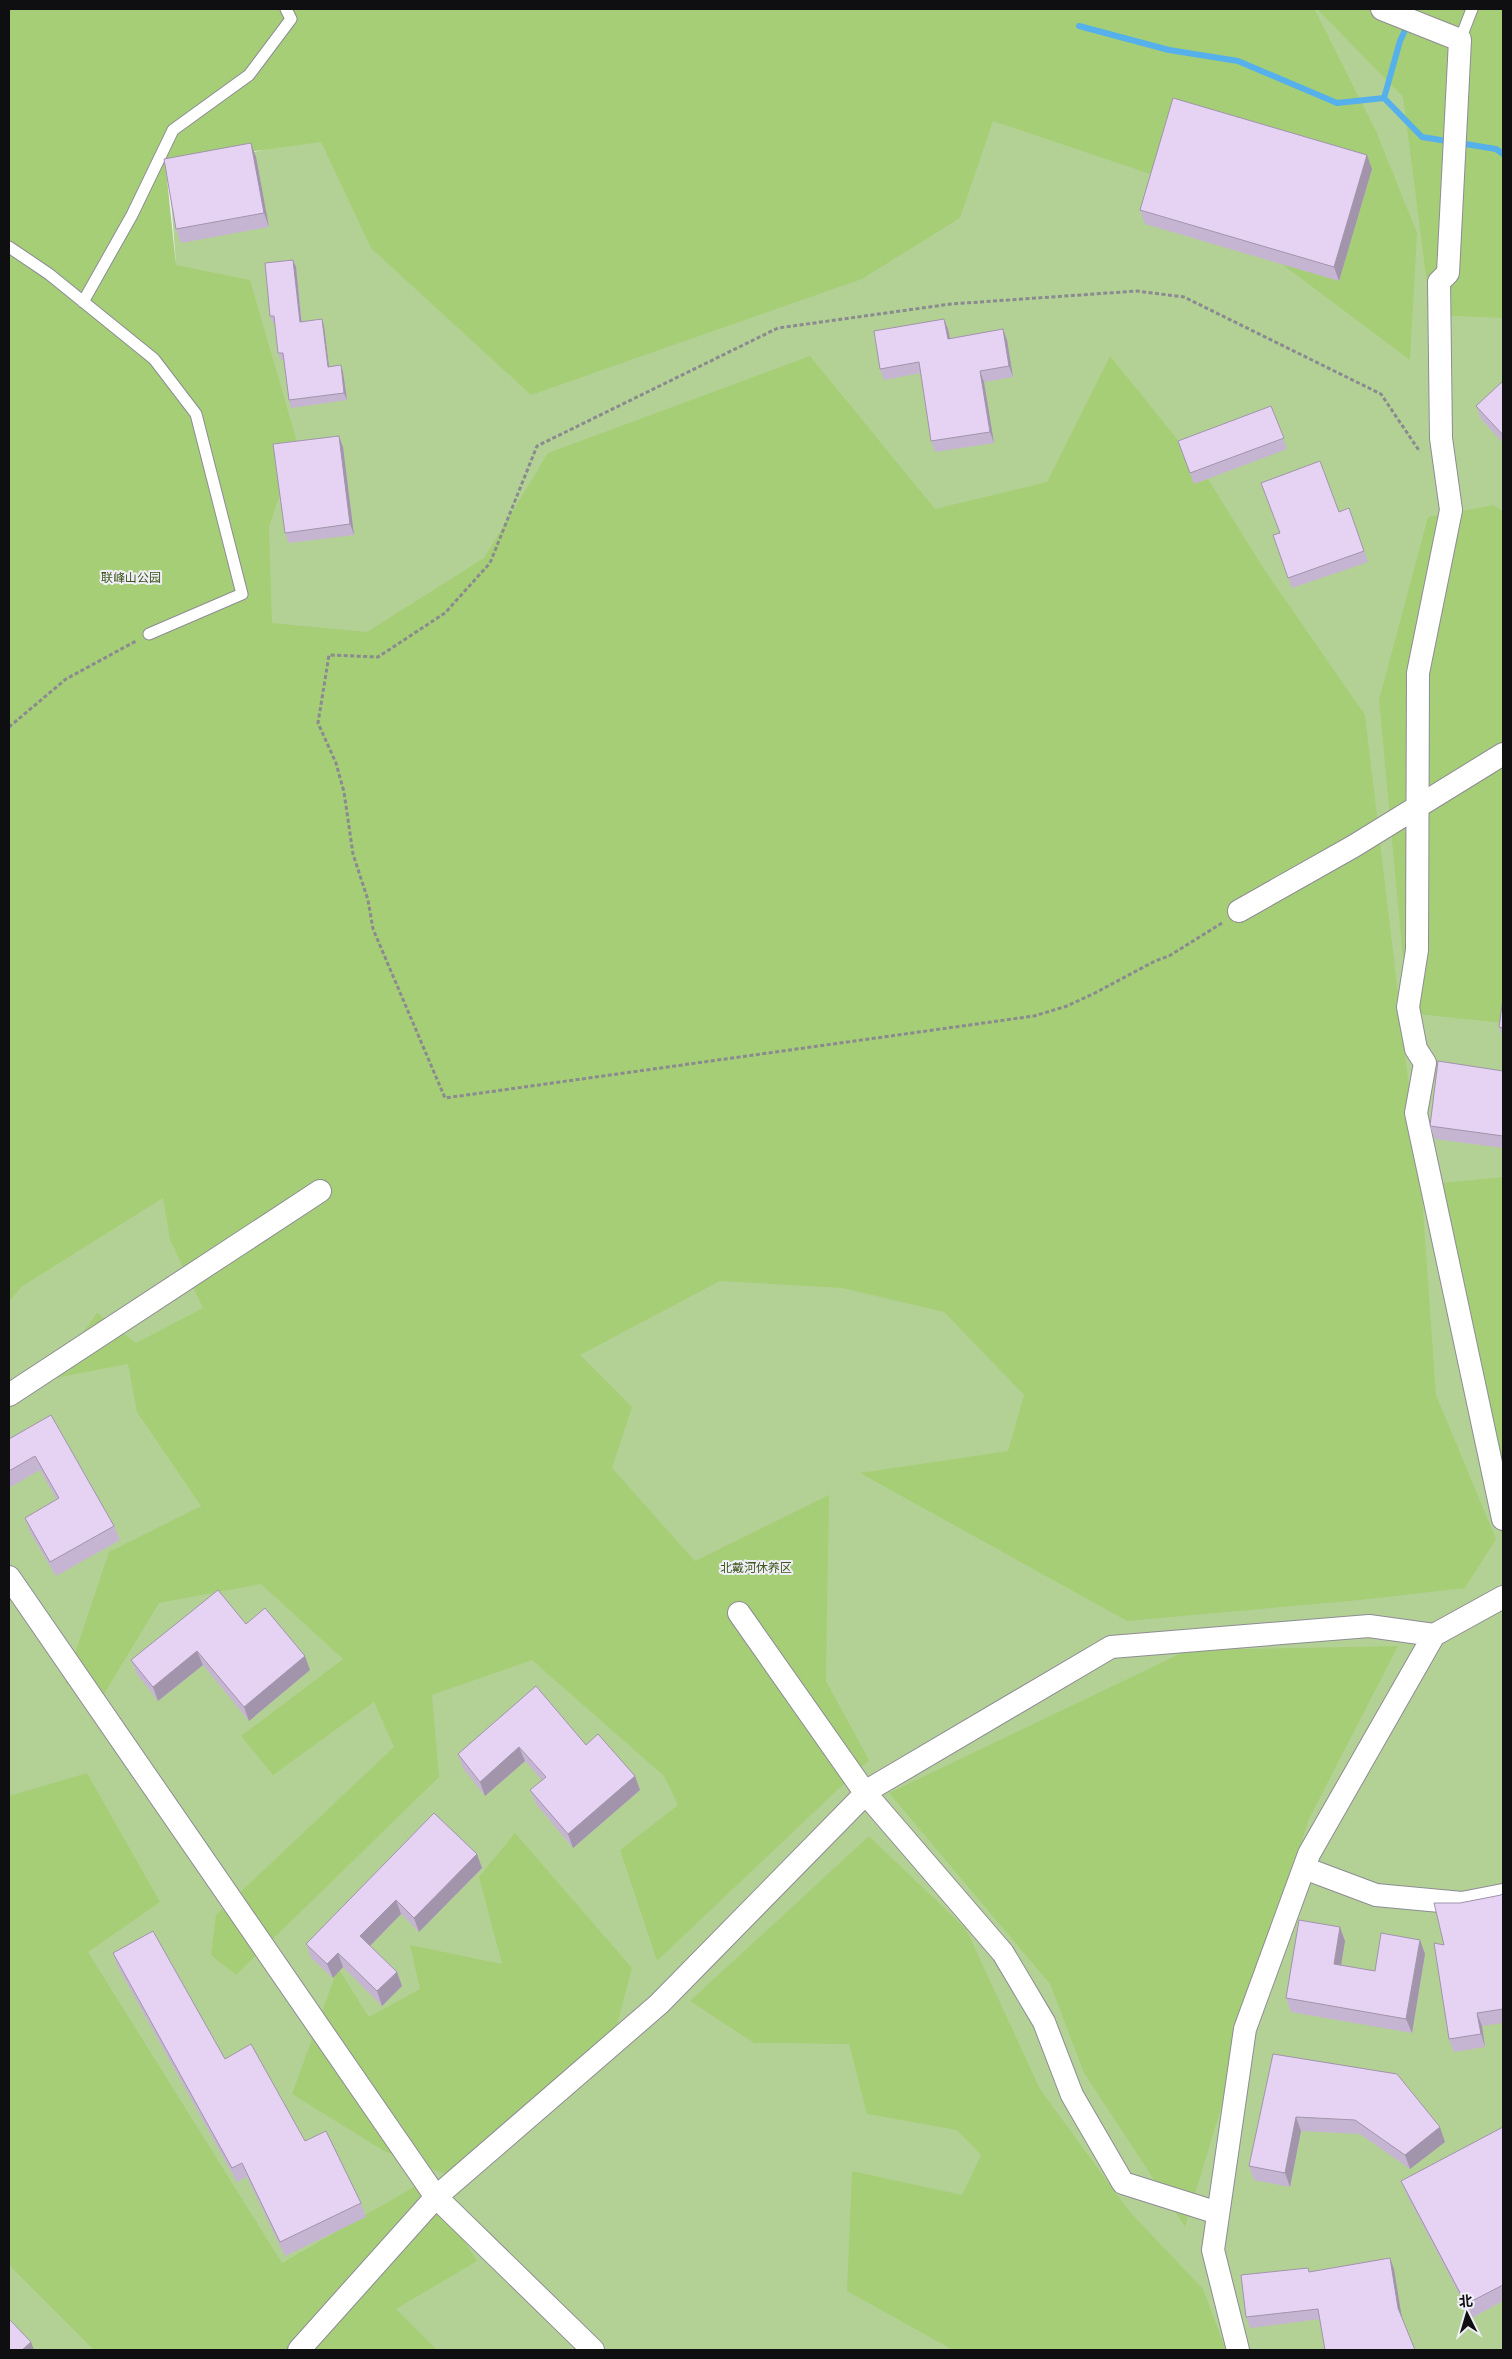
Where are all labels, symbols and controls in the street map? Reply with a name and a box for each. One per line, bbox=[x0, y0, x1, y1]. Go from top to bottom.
park label: 联峰山公园 bbox=[101, 570, 161, 585]
park label: 北戴河休养区 bbox=[720, 1560, 792, 1575]
north arrow bbox=[1442, 2289, 1492, 2339]
text: 北 bbox=[1458, 2291, 1474, 2311]

